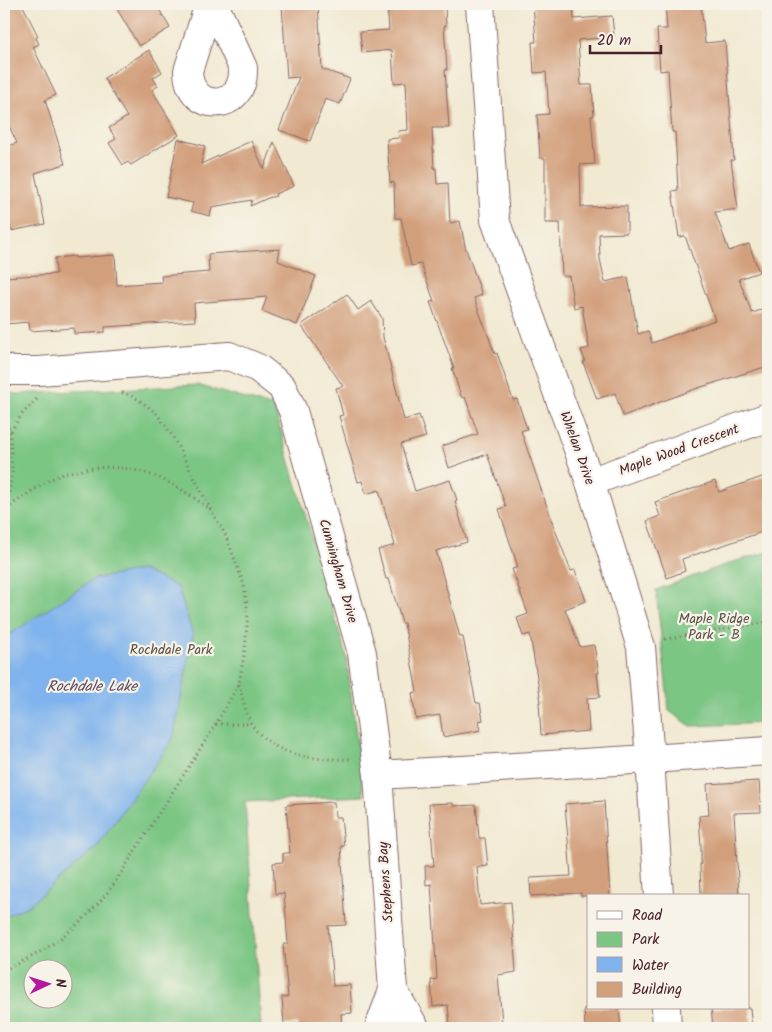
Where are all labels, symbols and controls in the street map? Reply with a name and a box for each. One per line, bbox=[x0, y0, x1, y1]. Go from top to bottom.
scale bar bbox=[590, 22, 661, 54]
text: 20 m bbox=[597, 29, 631, 53]
street label: Whelan Drive bbox=[553, 408, 601, 489]
street label: Maple Wood Crescent bbox=[616, 418, 743, 482]
street label: Cunningham Drive bbox=[313, 516, 364, 626]
park label: Maple Ridge Park - B bbox=[678, 608, 750, 646]
park label: Rochdale Park bbox=[130, 639, 213, 661]
water label: Rochdale Lake bbox=[47, 675, 138, 699]
street label: Stephens Bay bbox=[372, 841, 400, 923]
legend bbox=[587, 894, 750, 1010]
text: Road bbox=[632, 904, 663, 928]
text: Park bbox=[632, 928, 660, 952]
text: Water bbox=[632, 954, 669, 978]
north arrow bbox=[22, 960, 72, 1010]
text: N bbox=[49, 978, 71, 988]
text: Building bbox=[632, 978, 682, 1002]

